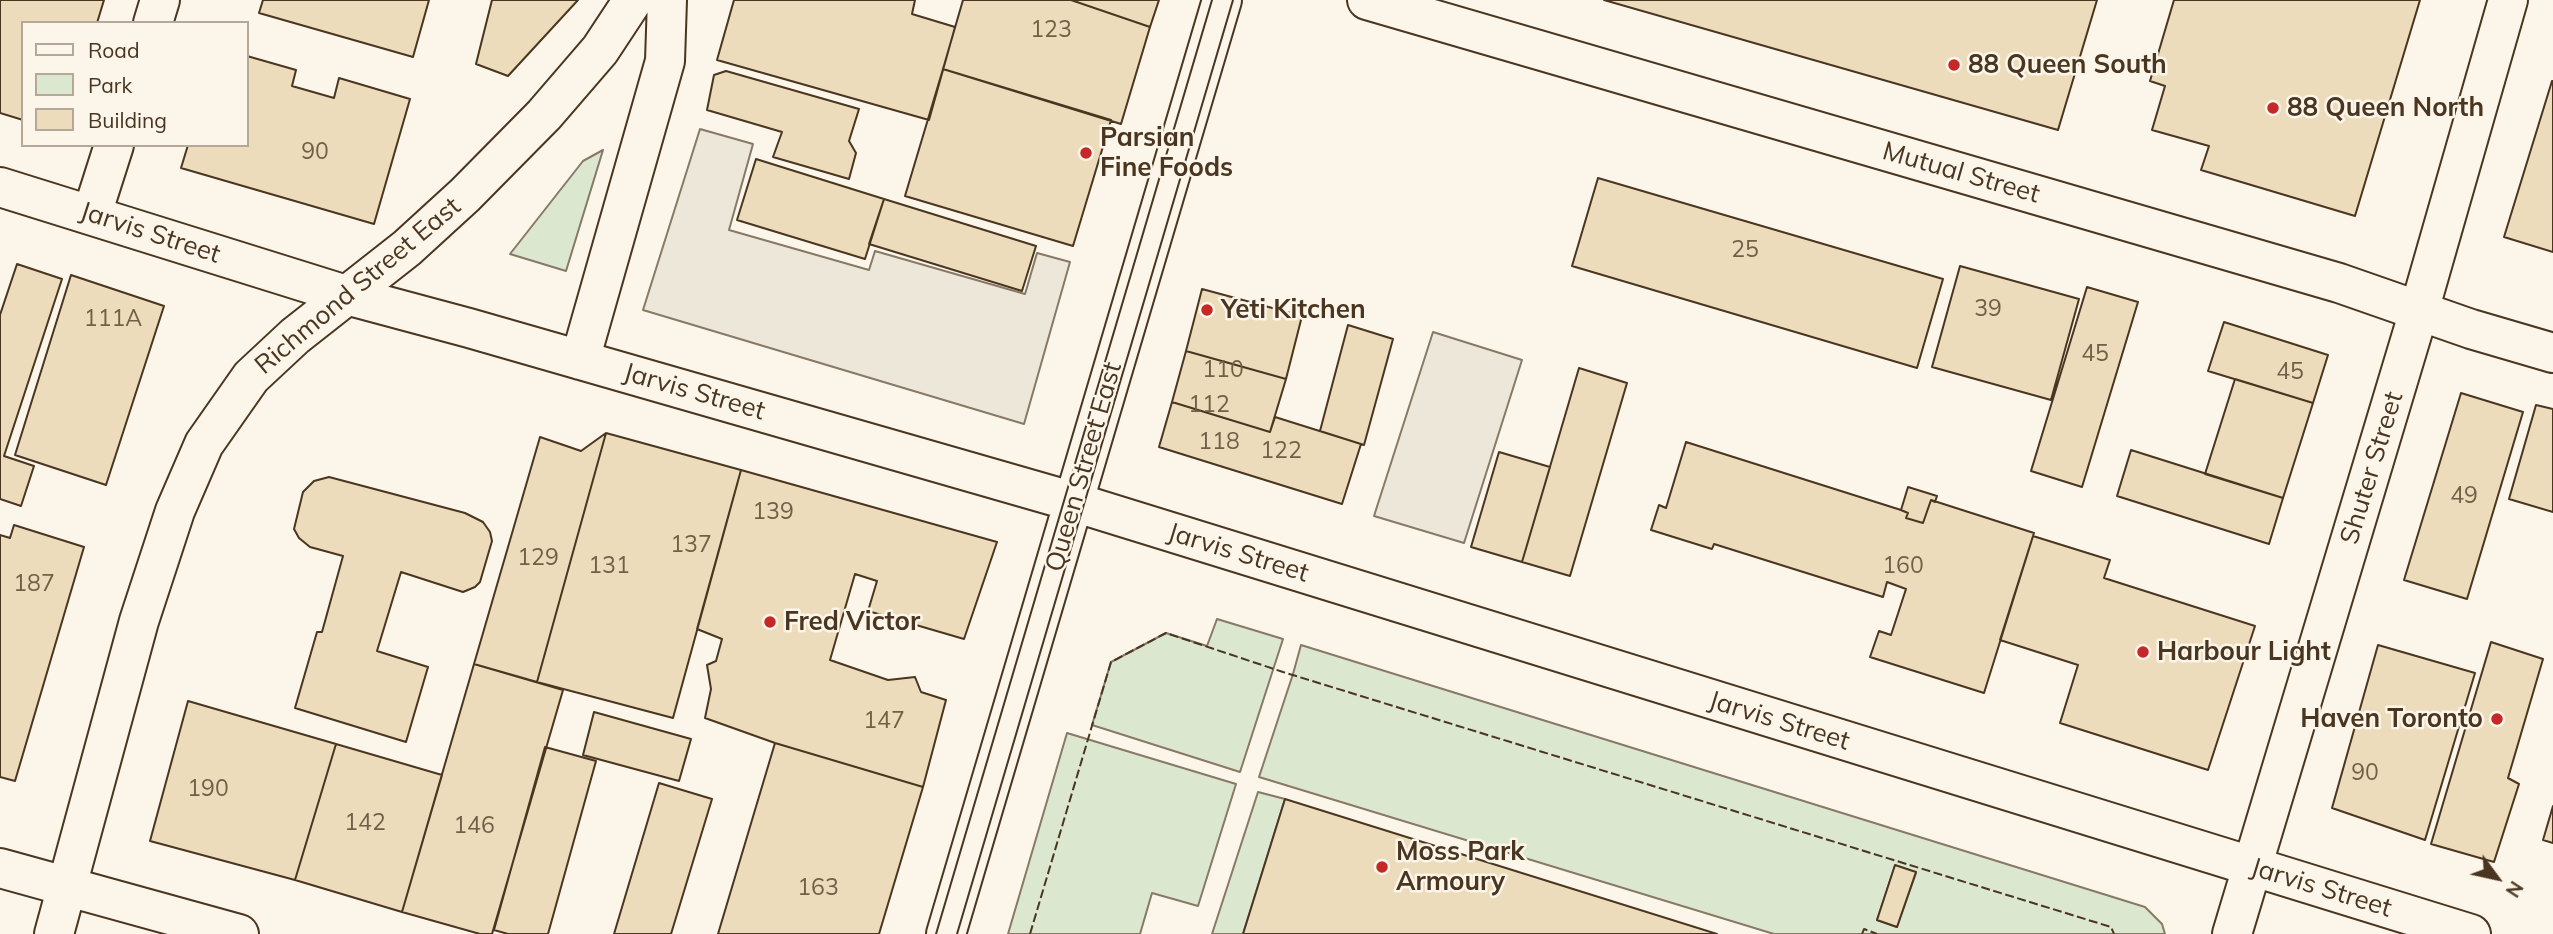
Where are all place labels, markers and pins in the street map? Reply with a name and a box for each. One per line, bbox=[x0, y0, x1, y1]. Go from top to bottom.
place label: 88 Queen South bbox=[1968, 49, 2167, 81]
marker: 88 Queen South bbox=[1946, 57, 1962, 73]
place label: 88 Queen North bbox=[2287, 92, 2484, 124]
marker: 88 Queen North bbox=[2265, 100, 2281, 116]
place label: Parsian Fine Foods bbox=[1100, 122, 1233, 184]
marker: Parsian Fine Foods bbox=[1078, 145, 1094, 161]
place label: Yeti Kitchen bbox=[1221, 294, 1366, 326]
marker: Yeti Kitchen bbox=[1199, 302, 1215, 318]
place label: Fred Victor bbox=[784, 606, 920, 638]
marker: Fred Victor bbox=[762, 614, 778, 630]
place label: Harbour Light bbox=[2157, 636, 2331, 668]
marker: Harbour Light bbox=[2135, 644, 2151, 660]
place label: Haven Toronto bbox=[2300, 703, 2483, 735]
marker: Haven Toronto bbox=[2489, 711, 2505, 727]
place label: Moss Park Armoury bbox=[1396, 836, 1525, 898]
marker: Moss Park Armoury bbox=[1374, 859, 1390, 875]

